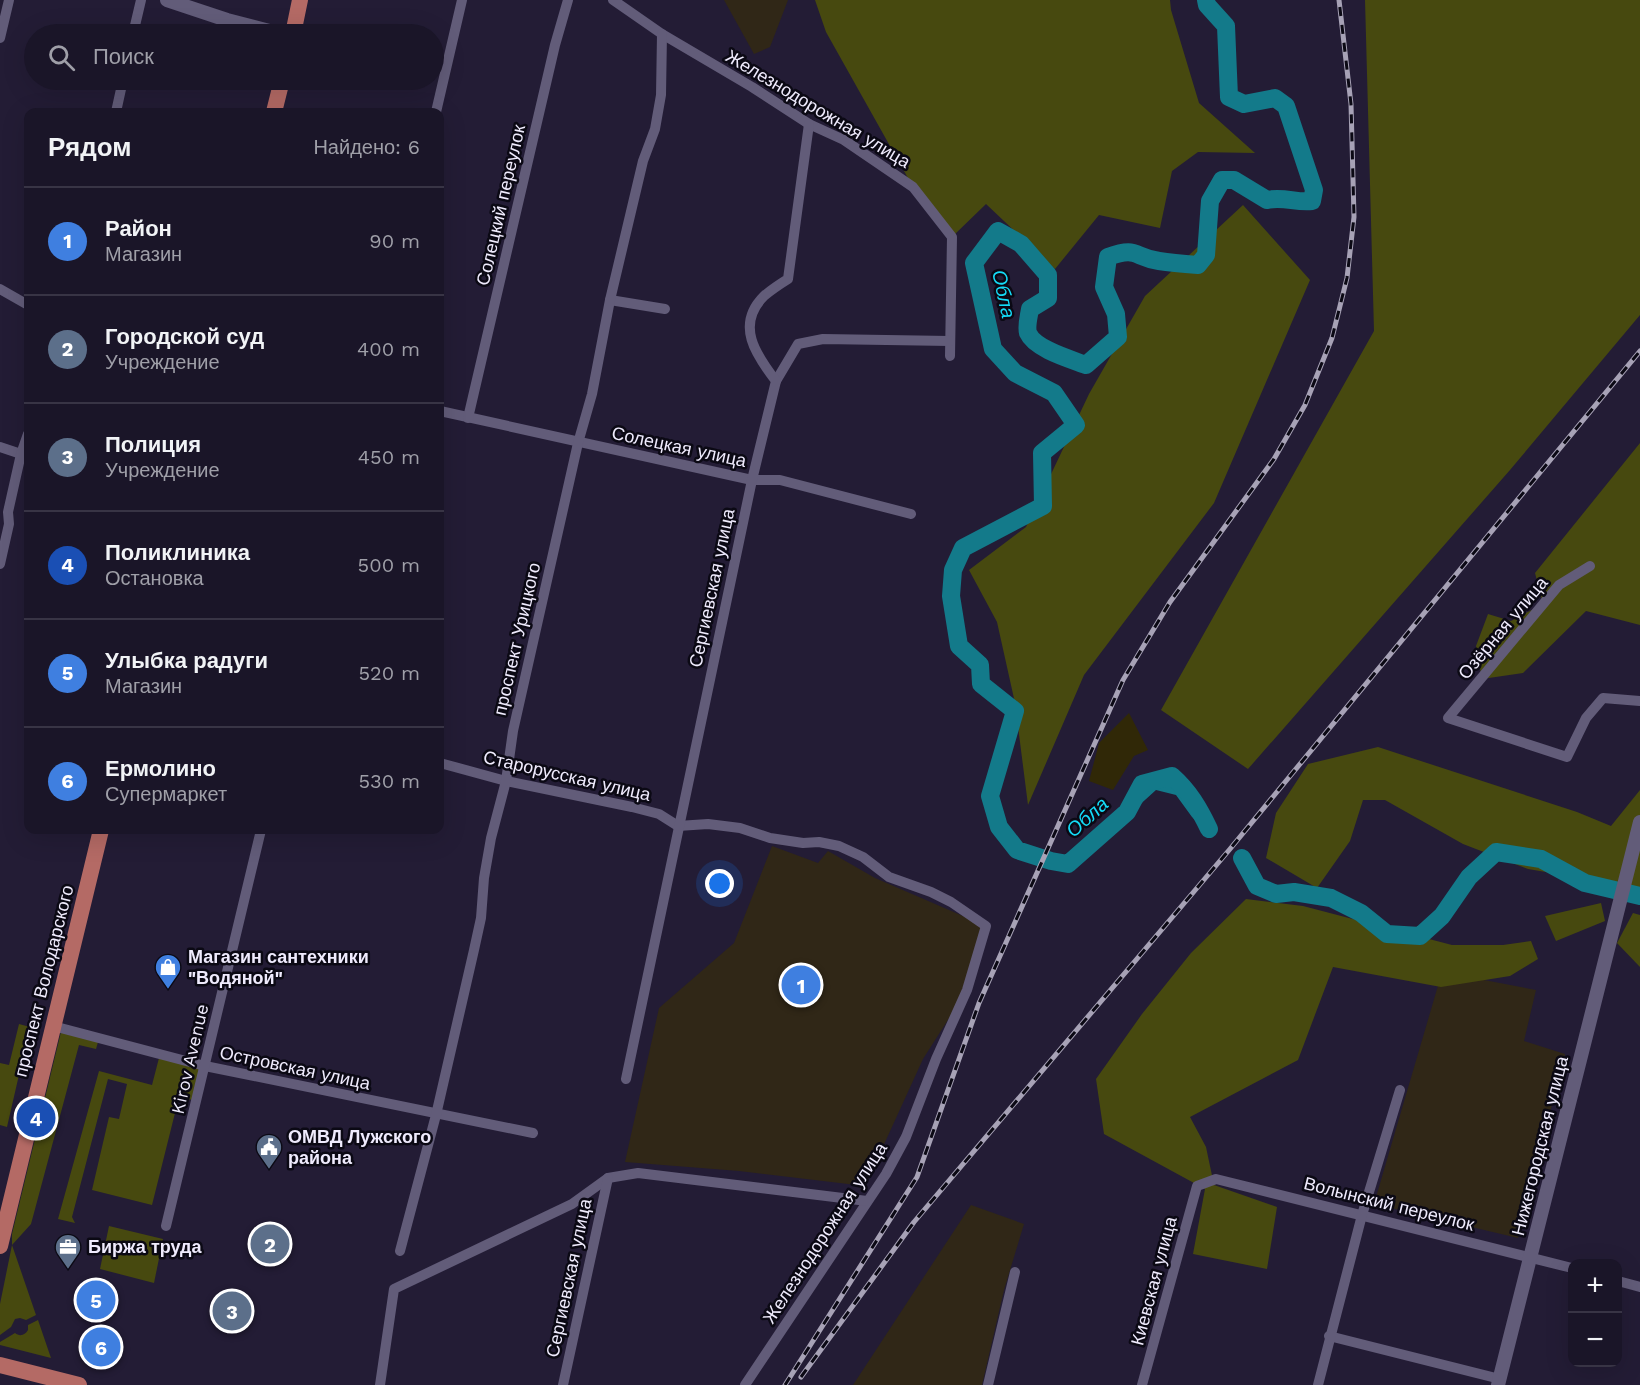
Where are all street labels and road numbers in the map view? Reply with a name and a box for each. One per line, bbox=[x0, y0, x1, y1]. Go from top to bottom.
street label: Железнодорожная улица bbox=[722, 45, 915, 173]
street label: Солецкий переулок bbox=[472, 122, 529, 287]
street label: Солецкая улица bbox=[610, 422, 749, 471]
street label: Сергиевская улица bbox=[684, 506, 739, 669]
street label: проспект Урицкого bbox=[489, 560, 544, 717]
street label: Озёрная улица bbox=[1454, 571, 1552, 683]
street label: Старорусская улица bbox=[481, 746, 654, 805]
street label: проспект Володарского bbox=[10, 883, 78, 1079]
street label: Kirov Avenue bbox=[167, 1002, 212, 1116]
street label: Островская улица bbox=[218, 1041, 373, 1094]
street label: Нижегородская улица bbox=[1507, 1053, 1572, 1238]
street label: Железнодорожная улица bbox=[758, 1138, 892, 1327]
street label: Волынский переулок bbox=[1302, 1172, 1477, 1235]
street label: Сергиевская улица bbox=[541, 1196, 596, 1359]
street label: Киевская улица bbox=[1126, 1213, 1181, 1348]

